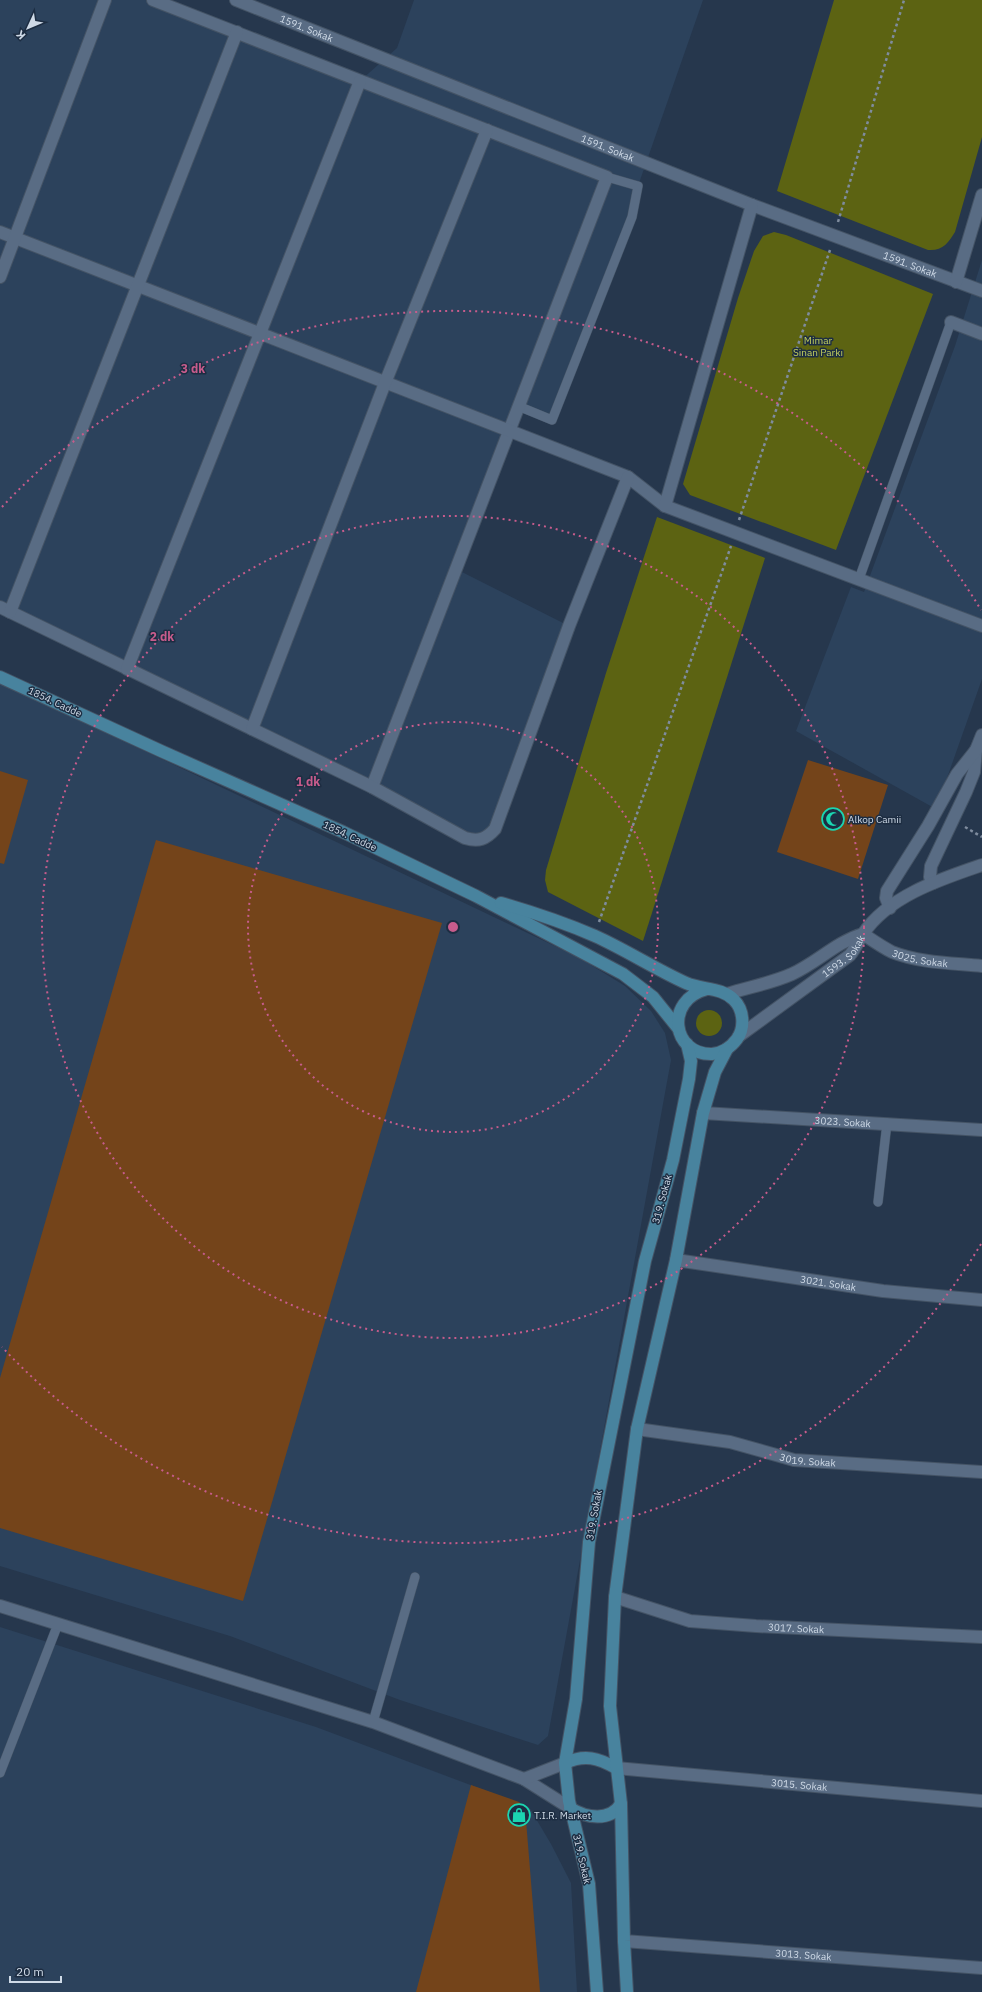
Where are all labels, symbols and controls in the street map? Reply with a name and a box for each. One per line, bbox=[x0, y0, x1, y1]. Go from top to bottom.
north arrow bbox=[8, 8, 48, 48]
street label: 1591. Sokak bbox=[278, 12, 336, 45]
text: K bbox=[13, 27, 29, 43]
street label: 1591. Sokak bbox=[579, 131, 637, 164]
street label: 1591. Sokak bbox=[881, 248, 939, 280]
park label: Mimar Sinan Parkı bbox=[793, 334, 843, 359]
text: 3 dk bbox=[181, 361, 205, 376]
text: 2 dk bbox=[150, 629, 174, 644]
street label: 1854. Cadde bbox=[26, 684, 84, 720]
text: 1 dk bbox=[296, 774, 320, 789]
mosque icon: Alkop Camii bbox=[820, 806, 846, 832]
place label: Alkop Camii bbox=[848, 813, 901, 826]
street label: 1854. Cadde bbox=[321, 818, 379, 854]
centre of rings bbox=[446, 920, 460, 934]
street label: 1593. Sokak bbox=[819, 932, 868, 980]
street label: 3025. Sokak bbox=[890, 946, 949, 970]
street label: 3023. Sokak bbox=[814, 1113, 872, 1130]
street label: 319. Sokak bbox=[649, 1172, 675, 1225]
street label: 3021. Sokak bbox=[799, 1272, 858, 1294]
street label: 3019. Sokak bbox=[778, 1450, 837, 1469]
street label: 319. Sokak bbox=[583, 1488, 605, 1541]
street label: 3017. Sokak bbox=[768, 1620, 825, 1636]
street label: 3015. Sokak bbox=[771, 1776, 829, 1794]
shop icon: T.I.R. Market bbox=[506, 1802, 532, 1828]
place label: T.I.R. Market bbox=[534, 1809, 592, 1822]
street label: 319. Sokak bbox=[570, 1833, 594, 1886]
street label: 3013. Sokak bbox=[775, 1946, 833, 1963]
scale bar bbox=[10, 1958, 61, 1984]
text: 20 m bbox=[16, 1964, 44, 1979]

